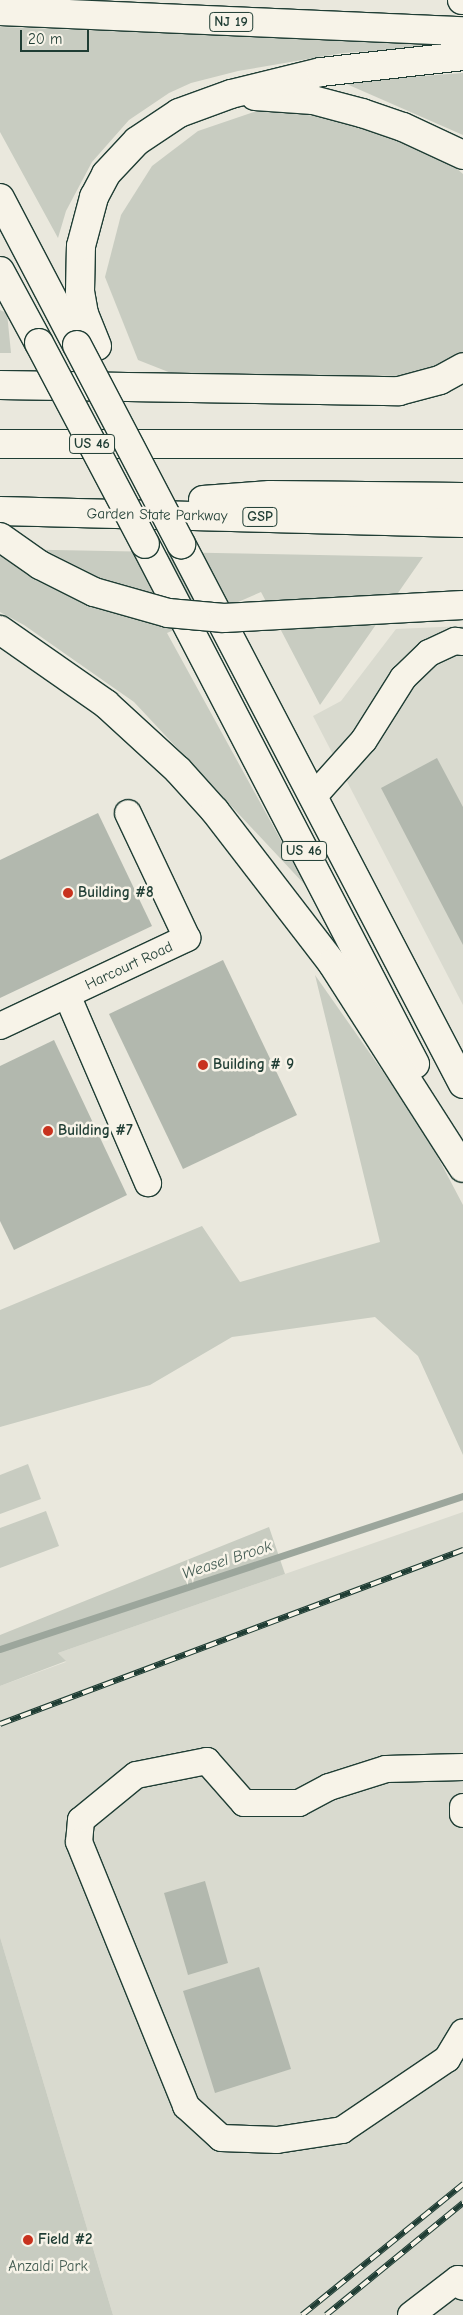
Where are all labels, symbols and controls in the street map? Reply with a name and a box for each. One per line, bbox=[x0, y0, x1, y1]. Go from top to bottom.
road number: NJ 19 bbox=[208, 11, 254, 34]
scale bar bbox=[22, 20, 91, 52]
text: 20 m bbox=[28, 30, 62, 48]
road number: US 46 bbox=[68, 432, 116, 456]
street label: Garden State Parkway bbox=[86, 505, 228, 525]
road number: GSP bbox=[241, 506, 279, 528]
road number: US 46 bbox=[280, 839, 328, 862]
place label: Building #8 bbox=[78, 884, 154, 902]
marker: Building #8 bbox=[62, 887, 74, 899]
street label: Harcourt Road bbox=[82, 938, 176, 994]
place label: Building # 9 bbox=[213, 1056, 294, 1074]
marker: Building # 9 bbox=[197, 1059, 209, 1071]
place label: Building #7 bbox=[58, 1122, 133, 1140]
marker: Building #7 bbox=[42, 1125, 54, 1137]
water label: Weasel Brook bbox=[180, 1536, 274, 1584]
place label: Field #2 bbox=[38, 2231, 93, 2249]
marker: Field #2 bbox=[22, 2234, 34, 2246]
park label: Anzaldi Park bbox=[8, 2258, 88, 2276]

